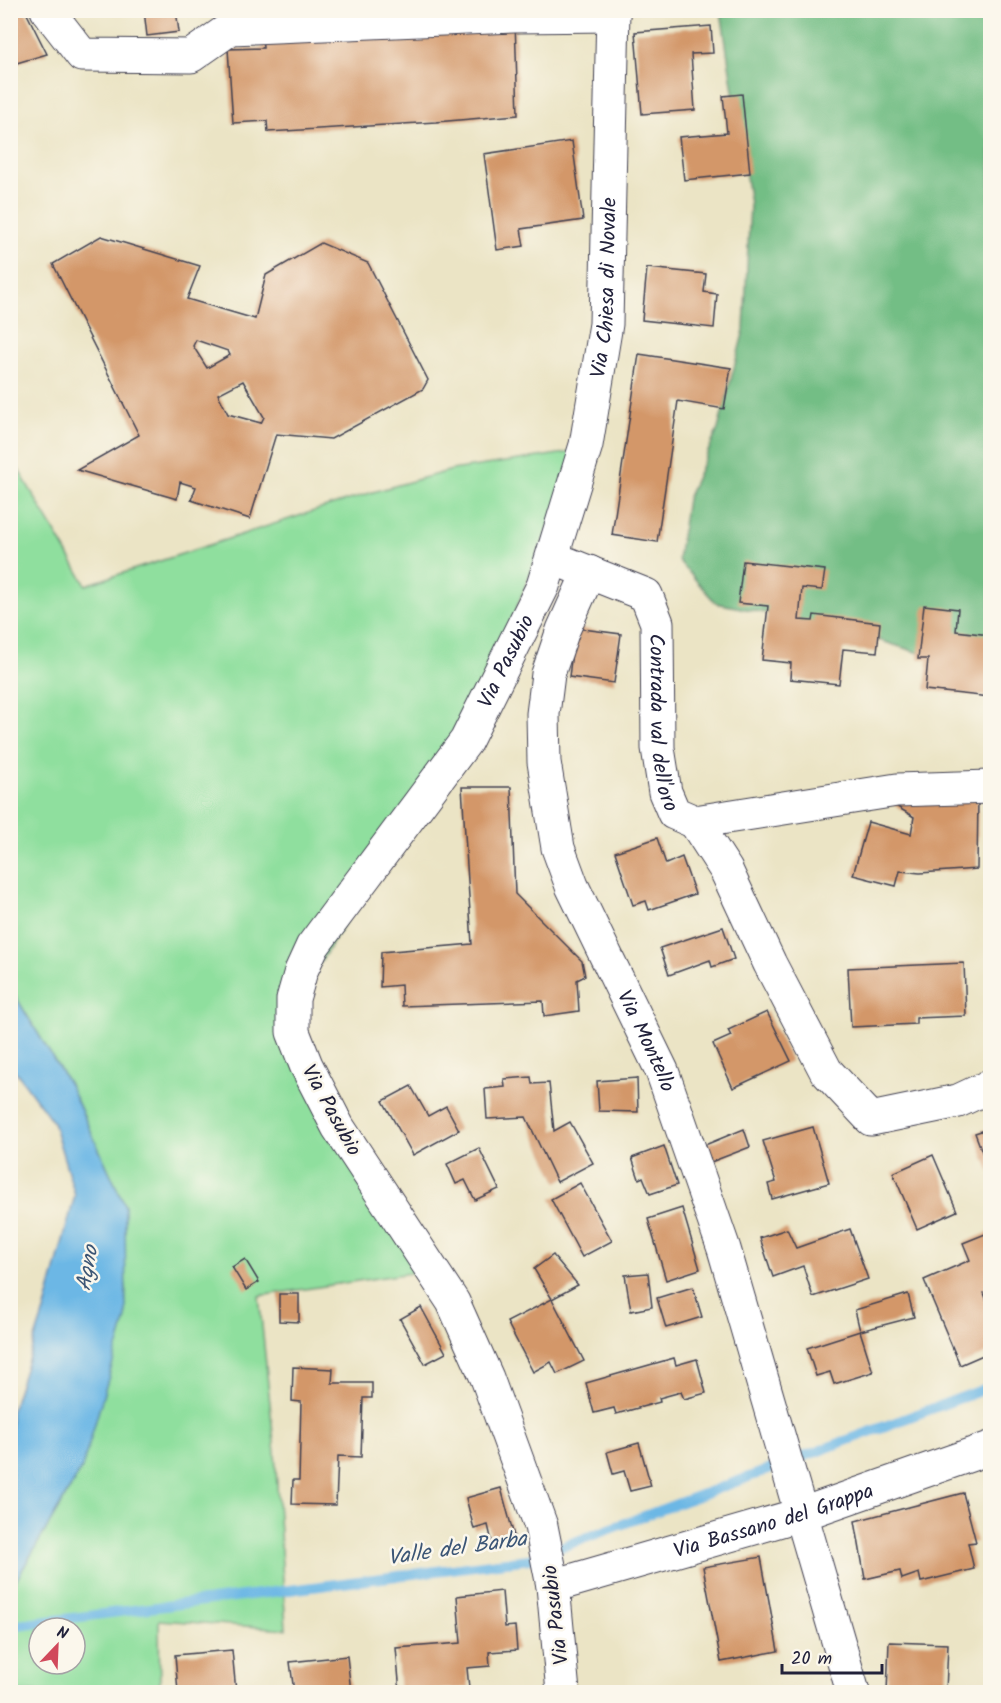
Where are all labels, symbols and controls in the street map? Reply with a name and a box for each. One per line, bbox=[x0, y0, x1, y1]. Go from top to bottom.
street label: Via Chiesa di Novale bbox=[582, 197, 627, 381]
street label: Via Pasubio bbox=[470, 610, 544, 714]
street label: Contrada val dell'oro bbox=[639, 634, 687, 817]
street label: Via Montello bbox=[607, 985, 683, 1097]
street label: Via Pasubio bbox=[292, 1059, 369, 1163]
water label: Agno bbox=[67, 1241, 110, 1294]
street label: Via Bassano del Grappa bbox=[670, 1475, 878, 1568]
water label: Valle del Barba bbox=[386, 1522, 531, 1577]
street label: Via Pasubio bbox=[534, 1563, 579, 1667]
north arrow bbox=[27, 1616, 87, 1676]
text: N bbox=[53, 1620, 72, 1647]
scale bar bbox=[782, 1637, 882, 1675]
text: 20 m bbox=[791, 1645, 832, 1674]

